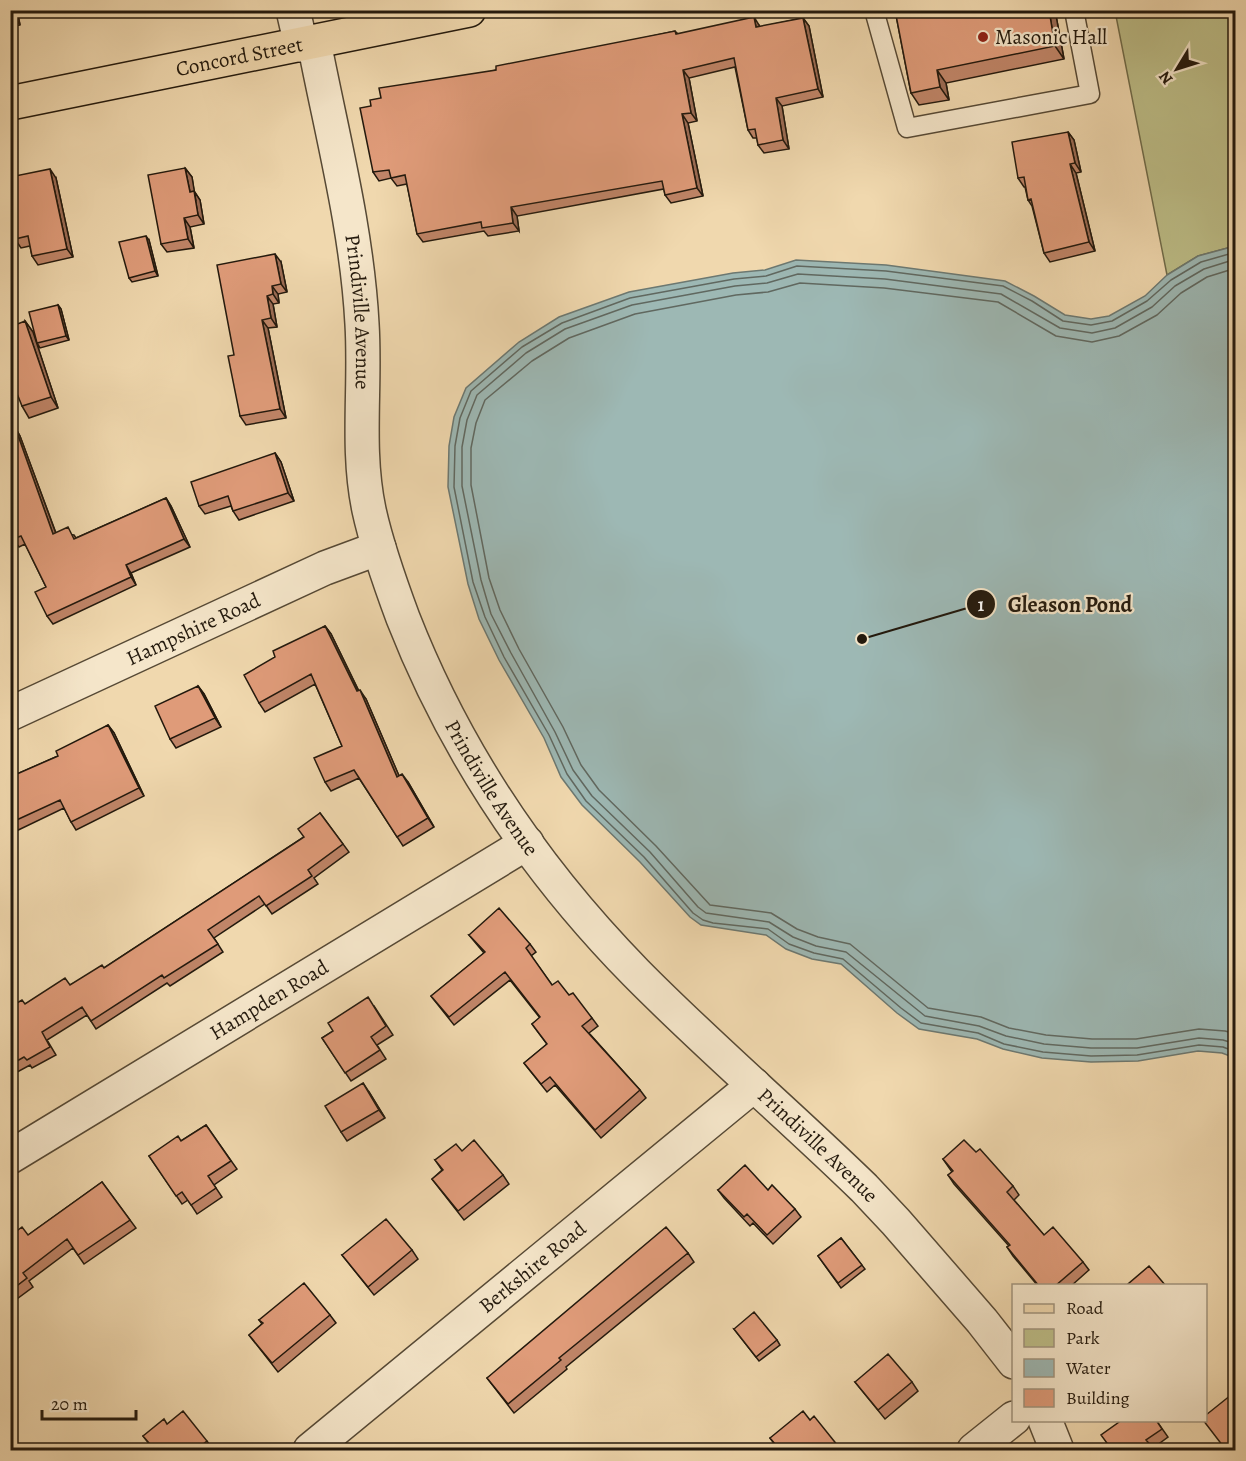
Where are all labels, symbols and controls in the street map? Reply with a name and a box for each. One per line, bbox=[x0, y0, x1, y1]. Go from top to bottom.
place label: Masonic Hall bbox=[995, 23, 1107, 51]
street label: Concord Street bbox=[173, 30, 305, 83]
marker: Masonic Hall bbox=[976, 30, 990, 44]
north arrow bbox=[1147, 39, 1207, 99]
text: N bbox=[1153, 66, 1178, 89]
street label: Prindiville Avenue bbox=[338, 232, 377, 390]
callout: Gleason Pond bbox=[966, 584, 1145, 624]
street label: Hampshire Road bbox=[122, 586, 265, 672]
text: Gleason Pond bbox=[1008, 590, 1133, 620]
text: 1 bbox=[978, 593, 985, 617]
street label: Prindiville Avenue bbox=[438, 715, 545, 861]
street label: Hampden Road bbox=[204, 953, 334, 1046]
street label: Prindiville Avenue bbox=[752, 1081, 884, 1208]
street label: Berkshire Road bbox=[473, 1214, 593, 1320]
legend bbox=[1012, 1284, 1207, 1422]
text: Road bbox=[1066, 1296, 1104, 1320]
text: Park bbox=[1066, 1326, 1100, 1350]
text: Water bbox=[1065, 1356, 1111, 1380]
scale bar bbox=[42, 1383, 136, 1421]
text: Building bbox=[1066, 1386, 1130, 1410]
text: 20 m bbox=[51, 1392, 88, 1416]

